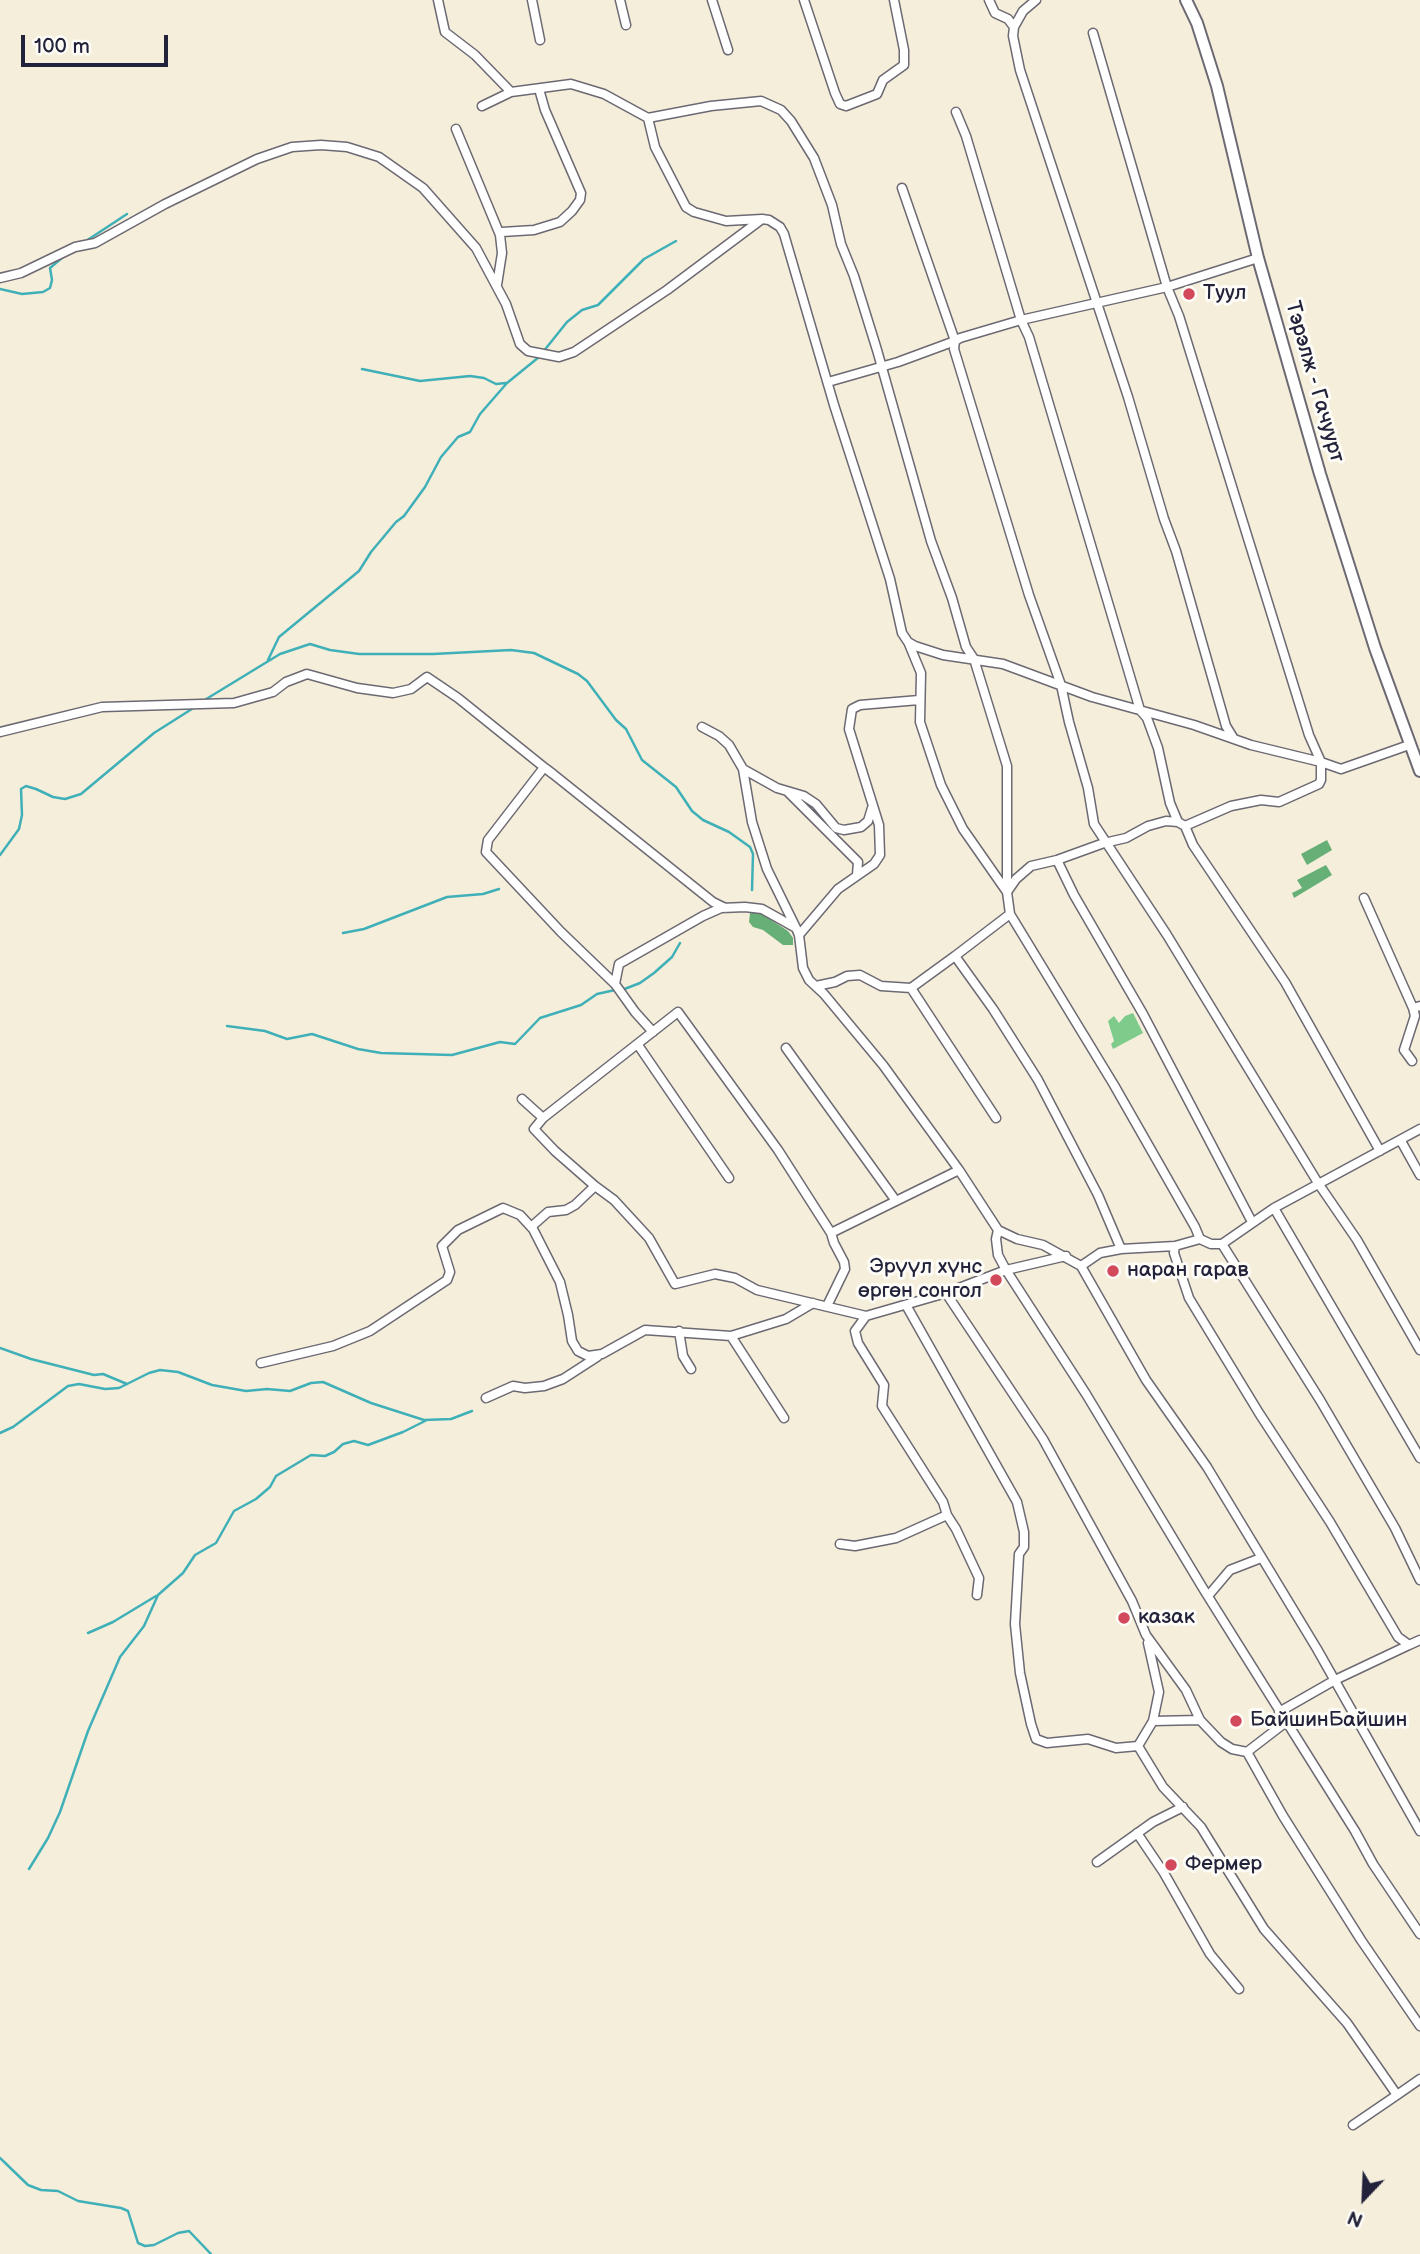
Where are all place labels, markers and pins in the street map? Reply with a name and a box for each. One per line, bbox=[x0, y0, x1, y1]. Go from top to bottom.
place label: Туул bbox=[1203, 281, 1246, 307]
marker: Туул bbox=[1181, 286, 1197, 302]
place label: Эрүүл хүнс өргөн сонгол bbox=[858, 1255, 982, 1305]
place label: наран гарав bbox=[1127, 1258, 1248, 1284]
marker: наран гарав bbox=[1105, 1263, 1121, 1279]
marker: Эрүүл хүнс өргөн сонгол bbox=[988, 1272, 1004, 1288]
place label: казак bbox=[1138, 1605, 1195, 1631]
marker: казак bbox=[1116, 1610, 1132, 1626]
place label: БайшинБайшин bbox=[1250, 1708, 1407, 1734]
marker: БайшинБайшин bbox=[1228, 1713, 1244, 1729]
place label: Фермер bbox=[1185, 1852, 1262, 1878]
marker: Фермер bbox=[1163, 1857, 1179, 1873]

